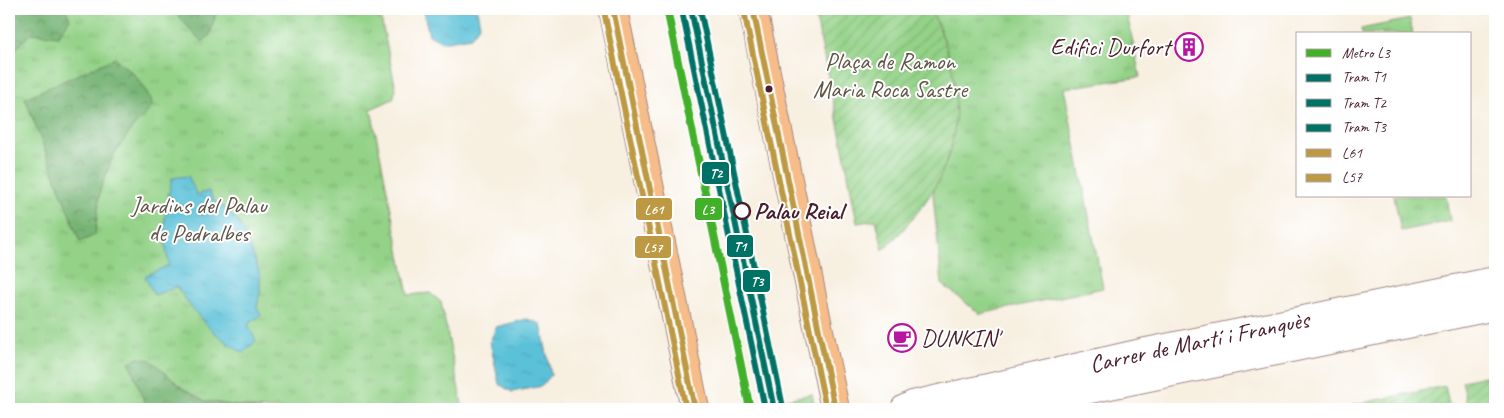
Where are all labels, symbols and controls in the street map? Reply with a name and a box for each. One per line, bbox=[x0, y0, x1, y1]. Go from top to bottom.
place label: Edifici Durfort bbox=[1050, 32, 1173, 62]
building icon: Edifici Durfort bbox=[1174, 32, 1204, 62]
legend bbox=[1296, 32, 1472, 198]
text: Metro L3 bbox=[1342, 44, 1391, 63]
park label: Plaça de Ramon Maria Roca Sastre bbox=[813, 46, 969, 104]
text: Tram T1 bbox=[1342, 68, 1387, 87]
unlabelled marker bbox=[764, 84, 774, 94]
text: Tram T2 bbox=[1342, 94, 1387, 113]
text: Tram T3 bbox=[1342, 118, 1387, 137]
text: L61 bbox=[1342, 144, 1363, 163]
line badge: T2 bbox=[701, 161, 730, 185]
text: T2 bbox=[710, 165, 724, 182]
text: L57 bbox=[1342, 168, 1363, 187]
park label: Jardins del Palau de Pedralbes bbox=[130, 190, 269, 248]
place label: Palau Reial bbox=[754, 196, 848, 226]
line badge: L61 bbox=[635, 197, 673, 221]
line badge: L3 bbox=[694, 197, 723, 221]
text: L61 bbox=[645, 201, 665, 218]
text: L3 bbox=[702, 201, 716, 218]
marker: Palau Reial bbox=[733, 202, 751, 220]
line badge: T1 bbox=[726, 234, 754, 258]
line badge: L57 bbox=[634, 235, 672, 259]
text: T1 bbox=[734, 238, 748, 255]
text: L57 bbox=[644, 239, 664, 256]
line badge: T3 bbox=[742, 269, 771, 293]
text: T3 bbox=[751, 273, 765, 290]
street label: Carrer de Martí i Franquès bbox=[1087, 304, 1314, 379]
cafe icon: DUNKIN' bbox=[887, 323, 917, 353]
place label: DUNKIN' bbox=[921, 323, 1003, 353]

